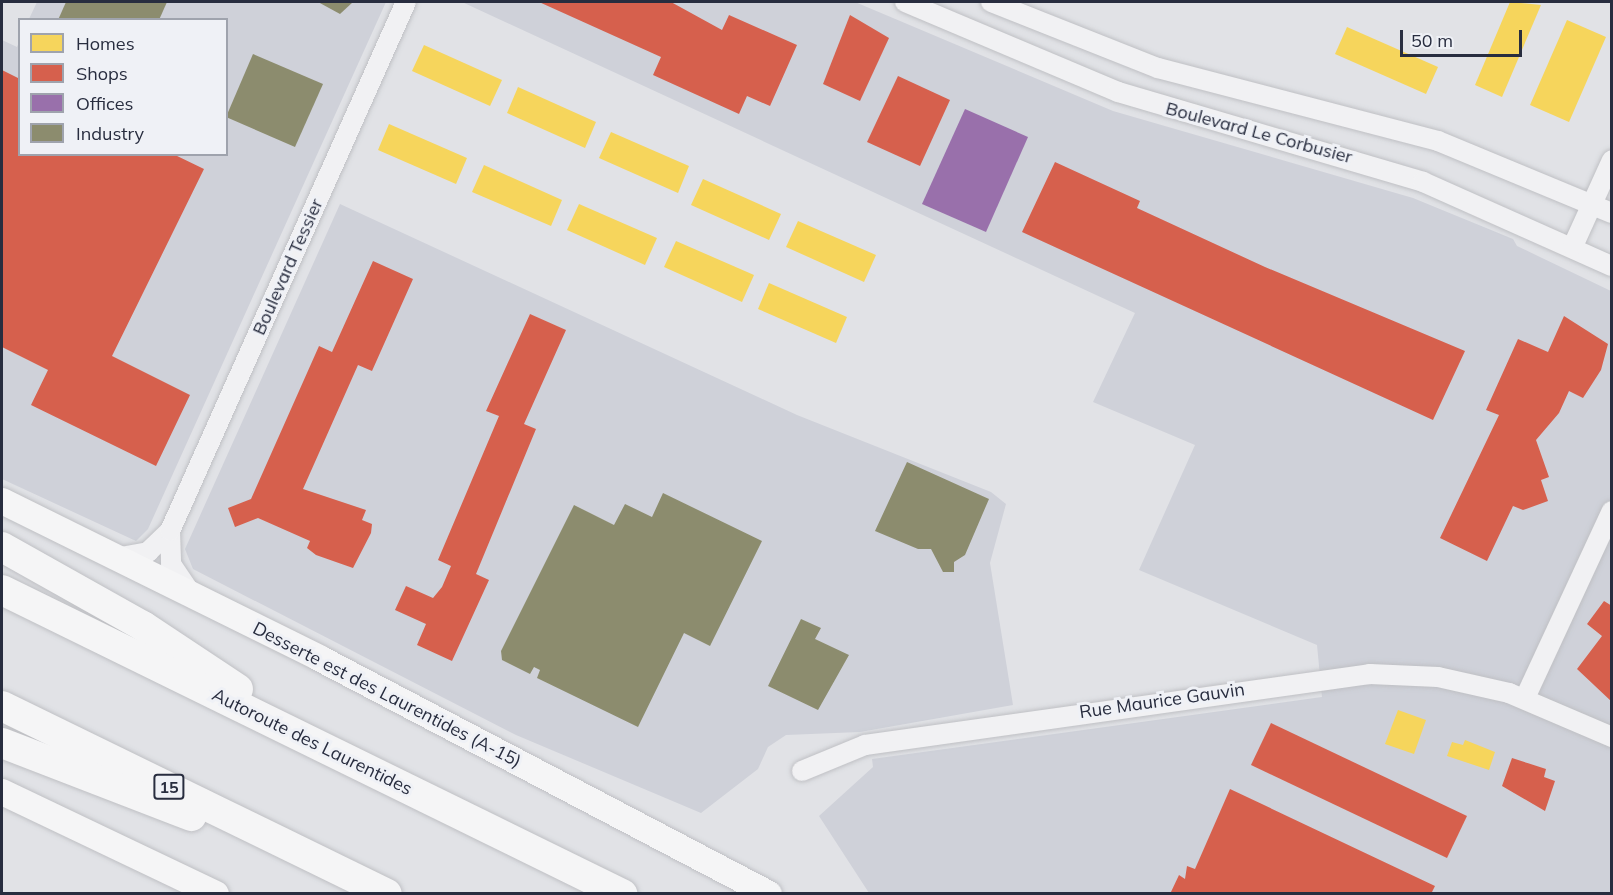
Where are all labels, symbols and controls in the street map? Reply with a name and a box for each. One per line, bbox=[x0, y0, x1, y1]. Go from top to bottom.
legend bbox=[18, 18, 228, 156]
scale bar bbox=[1403, 18, 1524, 56]
text: 50 m bbox=[1411, 29, 1453, 52]
text: Homes bbox=[76, 32, 135, 55]
text: Shops bbox=[76, 62, 128, 85]
text: Offices bbox=[76, 92, 133, 115]
street label: Boulevard Le Corbusier bbox=[1163, 98, 1355, 168]
text: Industry bbox=[76, 122, 144, 145]
street label: Boulevard Tessier bbox=[248, 196, 328, 338]
street label: Desserte est des Laurentides (A-15) bbox=[249, 618, 525, 772]
street label: Rue Maurice Gauvin bbox=[1078, 679, 1246, 723]
street label: Autoroute des Laurentides bbox=[208, 684, 416, 800]
road number: 15 bbox=[152, 774, 186, 800]

